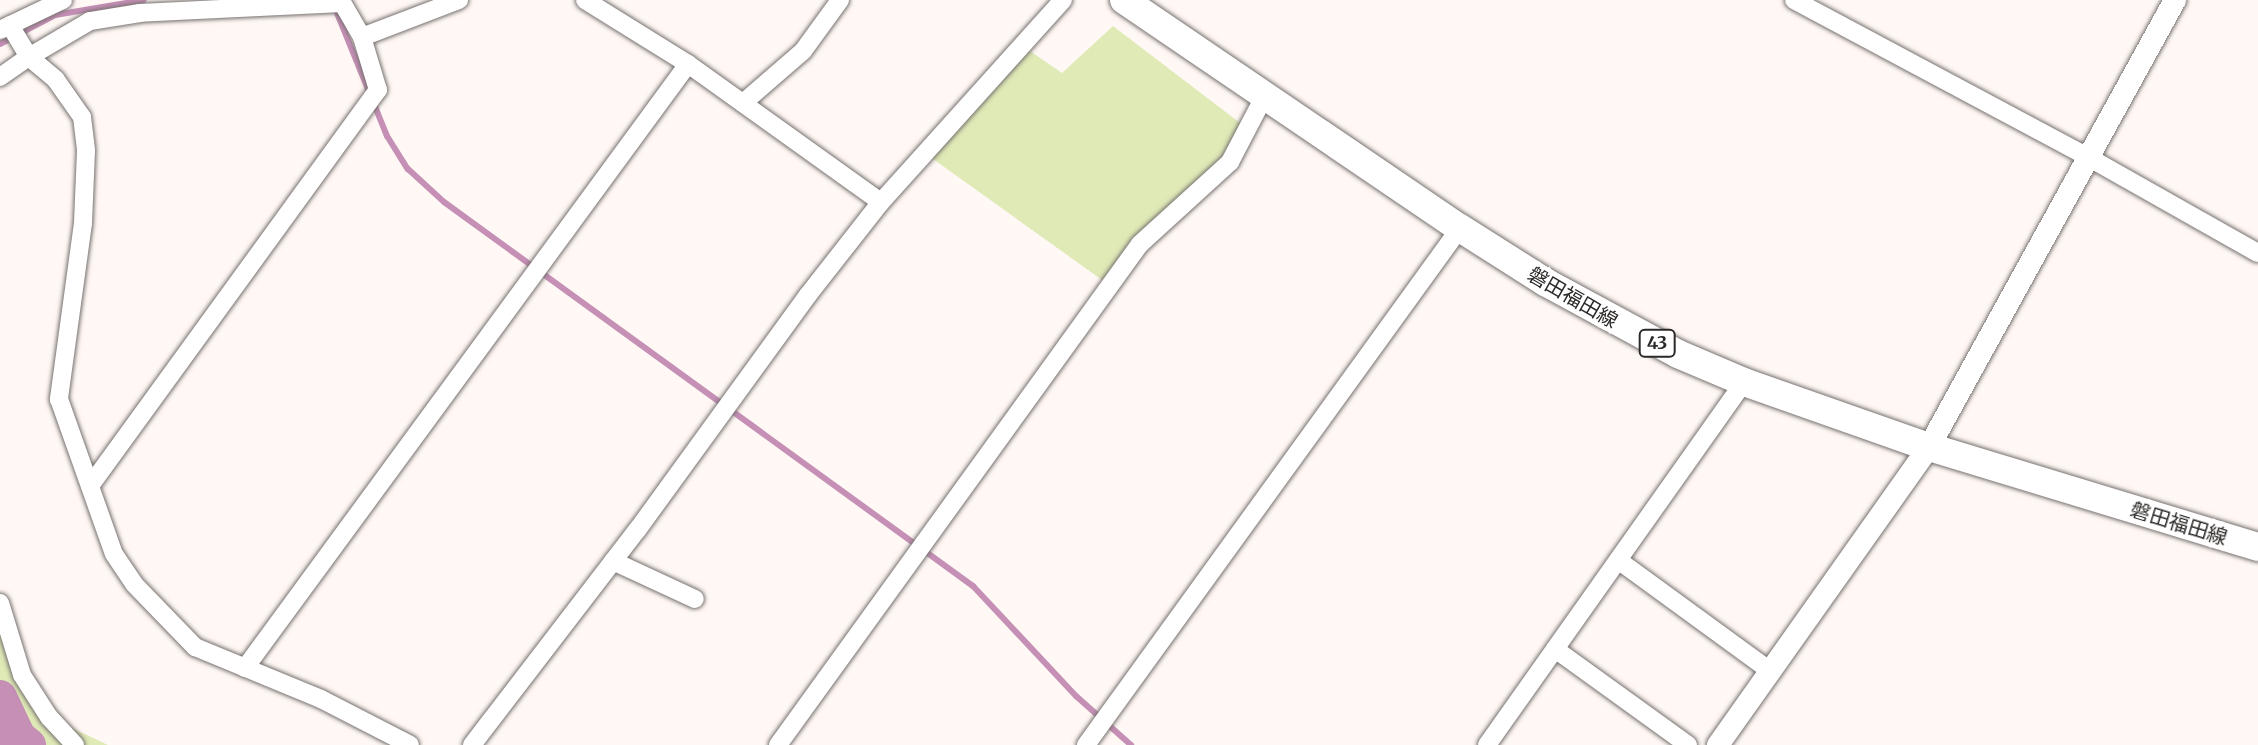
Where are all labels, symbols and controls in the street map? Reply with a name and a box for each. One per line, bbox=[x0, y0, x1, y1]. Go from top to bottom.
street label: 磐田福田線 bbox=[1524, 262, 1622, 332]
road number: 43 bbox=[1637, 329, 1677, 357]
street label: 磐田福田線 bbox=[2128, 497, 2230, 549]

